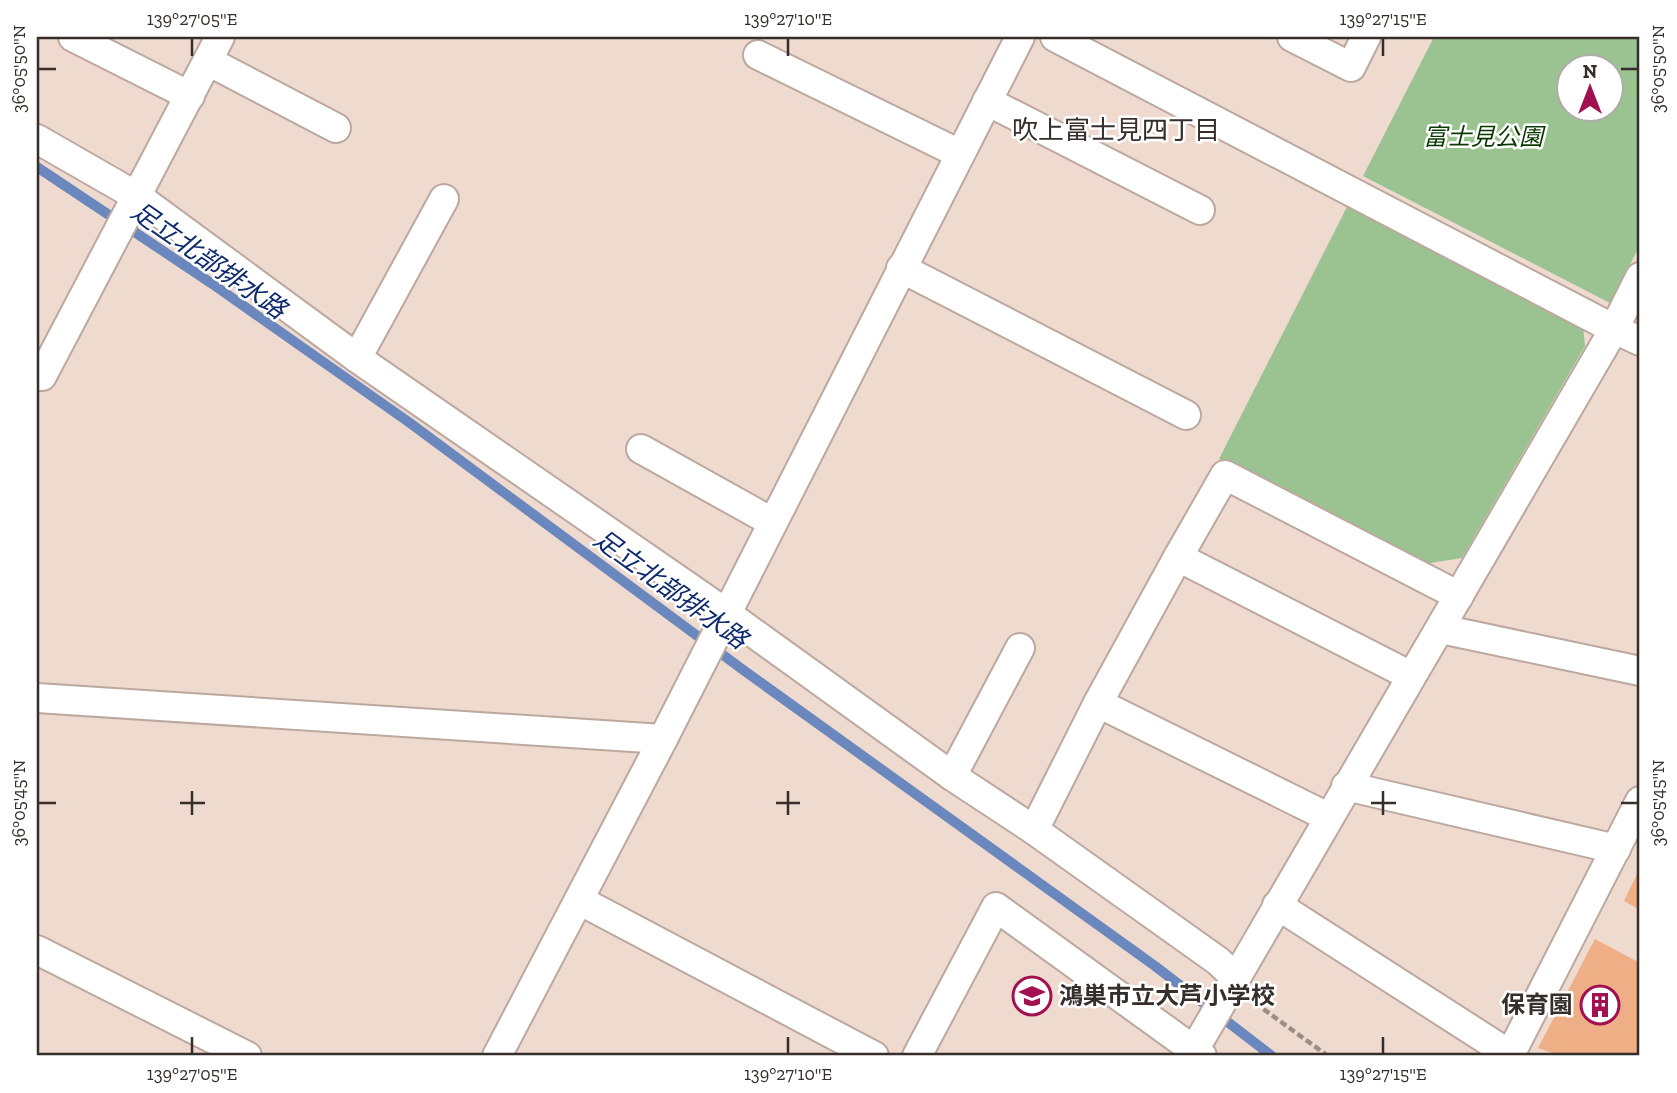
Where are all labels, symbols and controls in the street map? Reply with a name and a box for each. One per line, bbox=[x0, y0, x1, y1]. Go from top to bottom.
text: 139°27'05"E bbox=[147, 8, 237, 30]
text: 139°27'10"E bbox=[744, 8, 832, 30]
text: 139°27'15"E bbox=[1339, 8, 1427, 30]
text: 36°05'50"N bbox=[8, 25, 30, 113]
text: 36°05'50"N bbox=[1647, 25, 1669, 113]
north arrow bbox=[1554, 52, 1624, 122]
text: N bbox=[1583, 60, 1597, 83]
district label: 吹上富士見四丁目 bbox=[1012, 114, 1220, 146]
park label: 富士見公園 bbox=[1423, 122, 1546, 151]
water label: 足立北部排水路 bbox=[125, 195, 294, 326]
water label: 足立北部排水路 bbox=[588, 523, 756, 657]
text: 36°05'45"N bbox=[8, 760, 30, 846]
text: 36°05'45"N bbox=[1647, 760, 1669, 846]
school or university icon: 鴻巣市立大芦小学校 bbox=[1011, 975, 1053, 1017]
place label: 鴻巣市立大芦小学校 bbox=[1059, 981, 1275, 1010]
building icon: 保育園 bbox=[1579, 984, 1621, 1026]
place label: 保育園 bbox=[1501, 990, 1573, 1019]
text: 139°27'05"E bbox=[147, 1063, 237, 1085]
text: 139°27'10"E bbox=[744, 1063, 832, 1085]
text: 139°27'15"E bbox=[1339, 1063, 1427, 1085]

